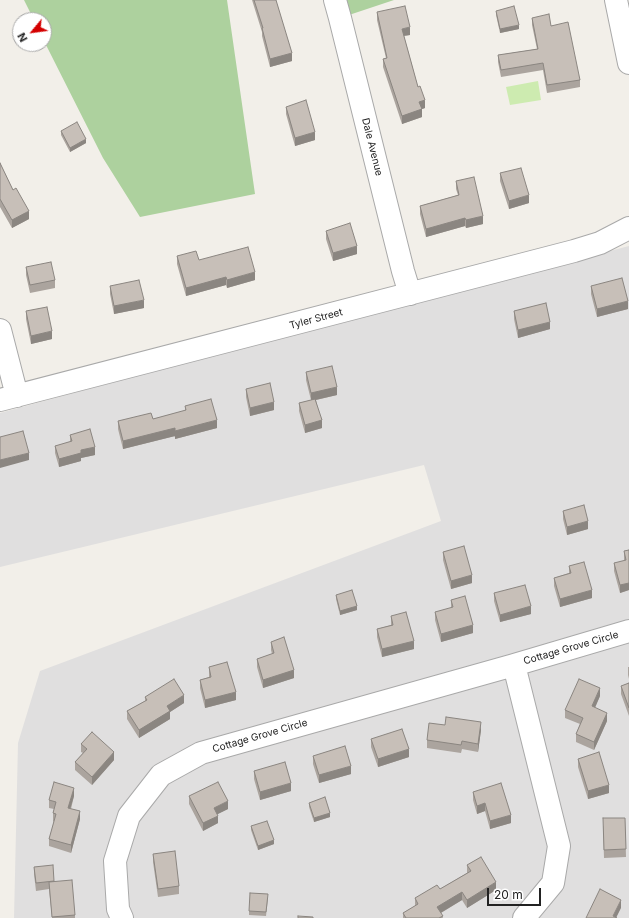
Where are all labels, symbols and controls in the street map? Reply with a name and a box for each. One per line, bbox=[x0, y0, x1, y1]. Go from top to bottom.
north arrow bbox=[12, 12, 52, 52]
text: N bbox=[14, 30, 31, 44]
street label: Dale Avenue bbox=[359, 117, 385, 177]
street label: Tyler Street bbox=[288, 306, 344, 332]
street label: Cottage Grove Circle bbox=[522, 629, 620, 667]
street label: Cottage Grove Circle bbox=[211, 717, 309, 755]
scale bar bbox=[489, 880, 543, 906]
text: 20 m bbox=[494, 887, 523, 902]

